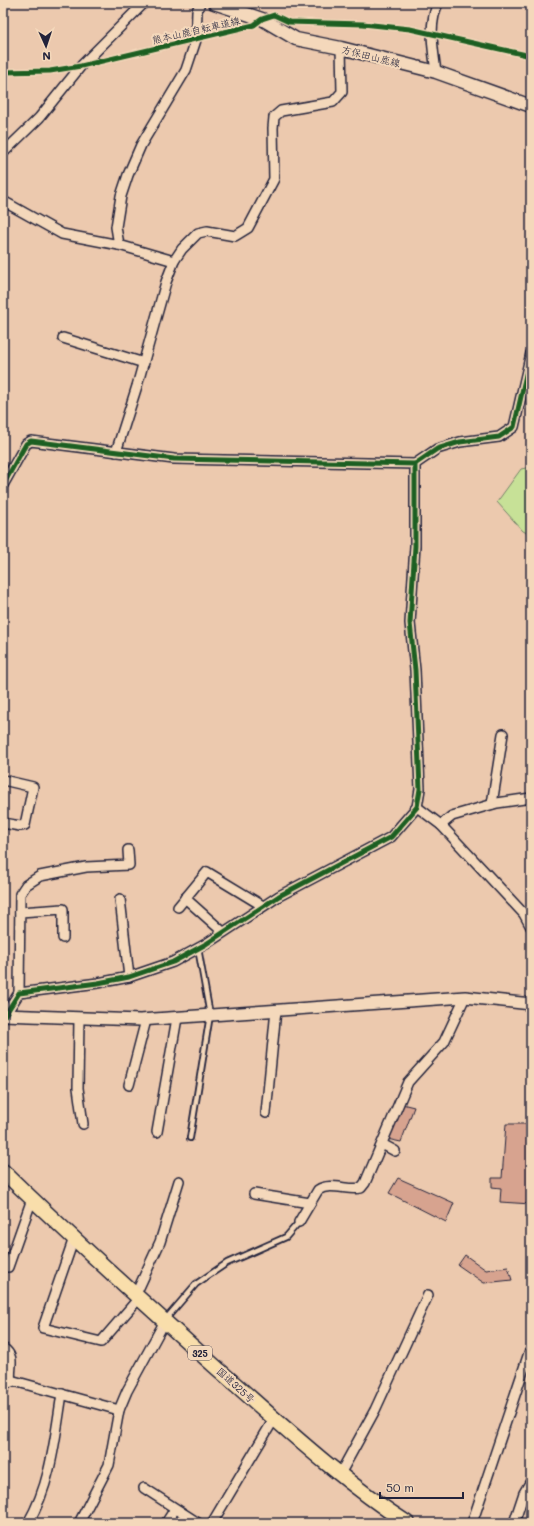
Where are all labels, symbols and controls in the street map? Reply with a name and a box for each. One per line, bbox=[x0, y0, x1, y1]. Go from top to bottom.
street label: 熊本山鹿自転車道線 bbox=[151, 13, 241, 47]
north arrow bbox=[26, 26, 66, 66]
street label: 方保田山鹿線 bbox=[340, 42, 402, 70]
text: N bbox=[42, 49, 51, 64]
road number: 325 bbox=[188, 1346, 212, 1360]
street label: 国道325号 bbox=[214, 1364, 258, 1406]
scale bar bbox=[380, 1474, 463, 1500]
text: 50 m bbox=[386, 1479, 414, 1495]

